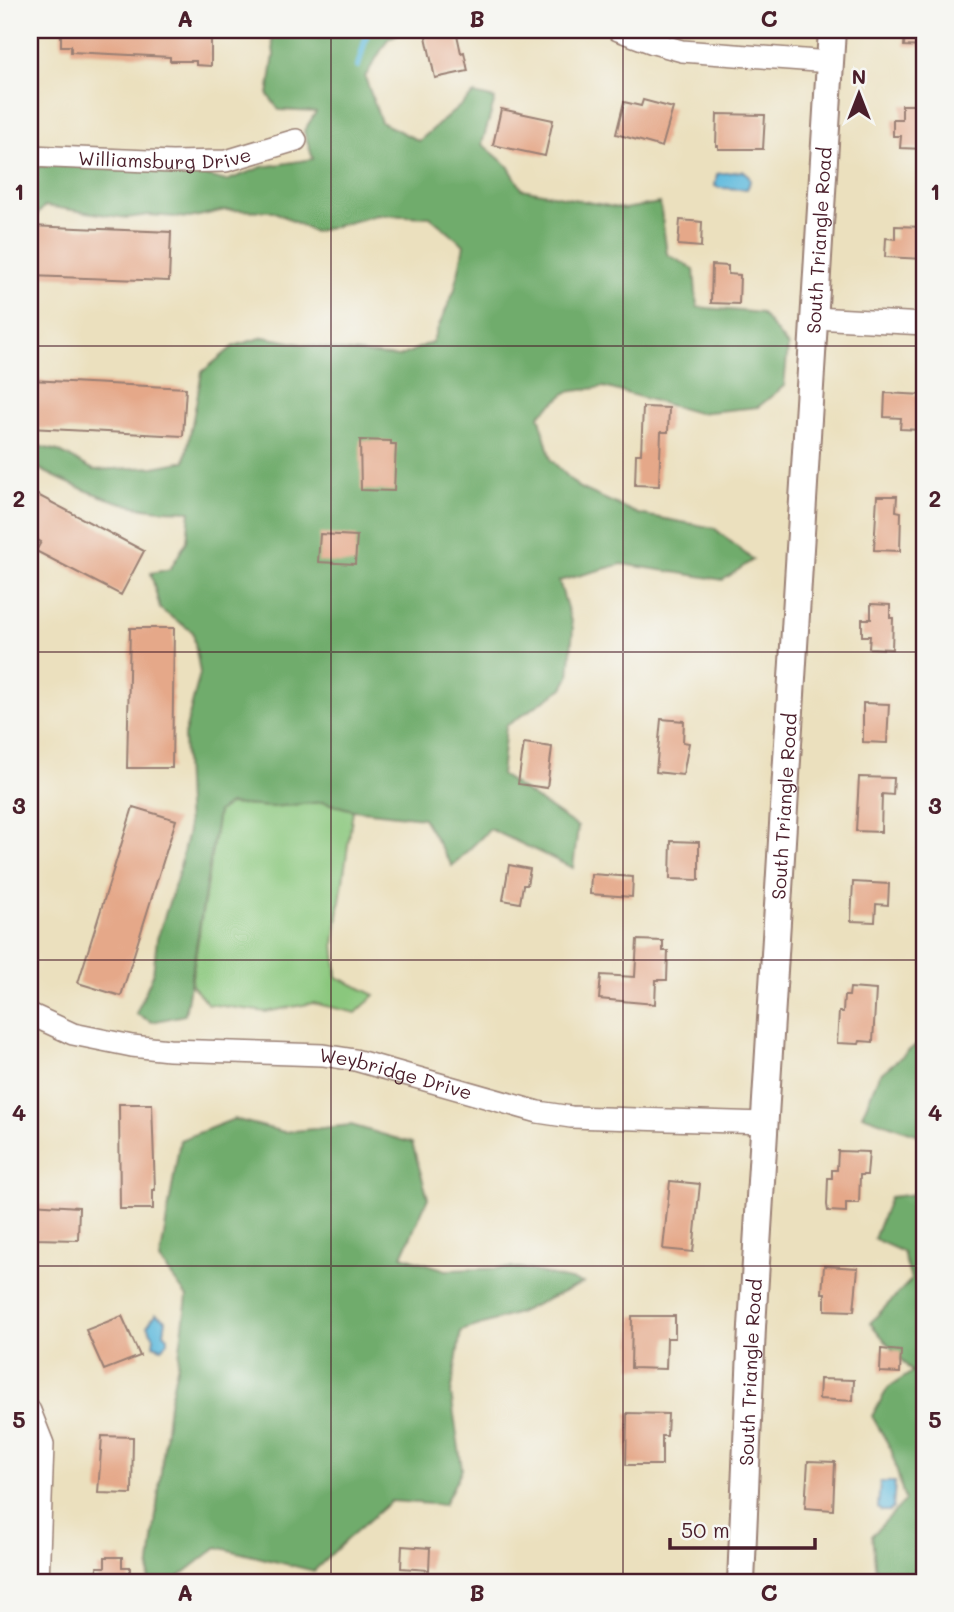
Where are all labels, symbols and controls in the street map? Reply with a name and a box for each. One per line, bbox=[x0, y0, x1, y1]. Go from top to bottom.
text: A bbox=[177, 3, 193, 33]
text: B bbox=[469, 3, 485, 33]
text: C bbox=[760, 3, 778, 33]
north arrow bbox=[824, 60, 894, 130]
text: N bbox=[852, 64, 866, 89]
street label: Williamsburg Drive bbox=[78, 141, 254, 174]
street label: South Triangle Road bbox=[800, 146, 837, 334]
text: 1 bbox=[14, 176, 24, 206]
text: 1 bbox=[930, 176, 940, 206]
text: 2 bbox=[13, 483, 25, 513]
text: 2 bbox=[929, 483, 941, 513]
street label: South Triangle Road bbox=[765, 712, 802, 900]
text: 3 bbox=[12, 790, 26, 820]
text: 3 bbox=[928, 790, 942, 820]
street label: Weybridge Drive bbox=[318, 1042, 475, 1105]
text: 4 bbox=[12, 1097, 26, 1127]
text: 4 bbox=[928, 1097, 942, 1127]
street label: South Triangle Road bbox=[733, 1278, 767, 1466]
text: 5 bbox=[12, 1404, 26, 1434]
text: 5 bbox=[928, 1404, 942, 1434]
scale bar bbox=[670, 1507, 816, 1551]
text: 50 m bbox=[681, 1516, 730, 1543]
text: A bbox=[177, 1577, 193, 1607]
text: B bbox=[469, 1577, 485, 1607]
text: C bbox=[760, 1577, 778, 1607]

